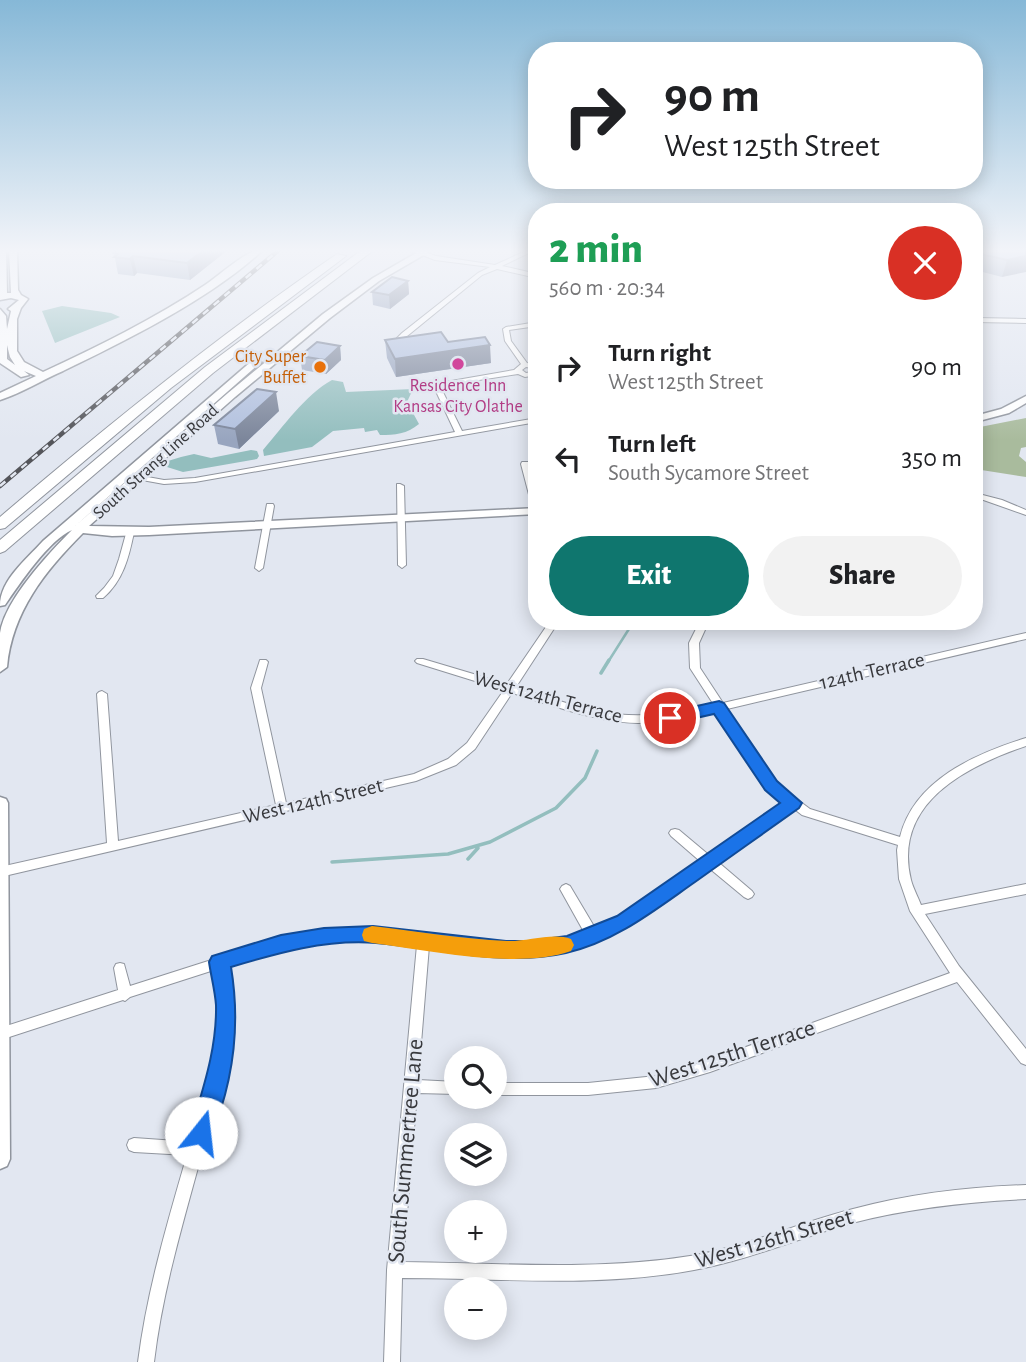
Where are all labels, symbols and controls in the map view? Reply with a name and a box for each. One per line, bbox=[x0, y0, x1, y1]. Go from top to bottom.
icon: right bbox=[549, 70, 640, 161]
text: 90 m bbox=[664, 72, 760, 121]
text: West 125th Street bbox=[664, 130, 880, 162]
button: close bbox=[888, 226, 962, 300]
text: 2 min bbox=[549, 228, 643, 270]
text: 560 m · 20:34 bbox=[549, 277, 665, 300]
text: Turn right bbox=[608, 340, 711, 366]
place label: City Super Buffet bbox=[235, 348, 306, 387]
icon: right bbox=[549, 349, 587, 387]
text: 90 m bbox=[911, 354, 962, 380]
marker: Residence Inn Kansas City Olathe bbox=[450, 356, 466, 372]
marker: City Super Buffet bbox=[312, 359, 328, 375]
text: West 125th Street bbox=[608, 371, 763, 394]
place label: Residence Inn Kansas City Olathe bbox=[393, 377, 523, 416]
street label: South Strang Line Road bbox=[90, 401, 222, 523]
text: Turn left bbox=[608, 431, 696, 457]
icon: left bbox=[549, 440, 587, 478]
text: 350 m bbox=[902, 445, 962, 471]
text: South Sycamore Street bbox=[608, 462, 809, 485]
button: Exit bbox=[549, 536, 749, 616]
button: Share bbox=[763, 536, 962, 616]
street label: 124th Terrace bbox=[817, 649, 927, 693]
street label: West 124th Terrace bbox=[471, 667, 625, 727]
pin bbox=[640, 688, 700, 748]
icon: arrive bbox=[651, 699, 689, 737]
street label: West 124th Street bbox=[241, 775, 385, 827]
street label: West 125th Terrace bbox=[646, 1016, 818, 1092]
street label: South Summertree Lane bbox=[384, 1038, 428, 1264]
map controls bbox=[444, 1046, 507, 1340]
button: search bbox=[444, 1046, 507, 1109]
position arrow bbox=[164, 1096, 238, 1170]
button: layers bbox=[444, 1123, 507, 1186]
button: + bbox=[444, 1200, 507, 1263]
street label: West 126th Street bbox=[692, 1205, 856, 1273]
button: − bbox=[444, 1277, 507, 1340]

